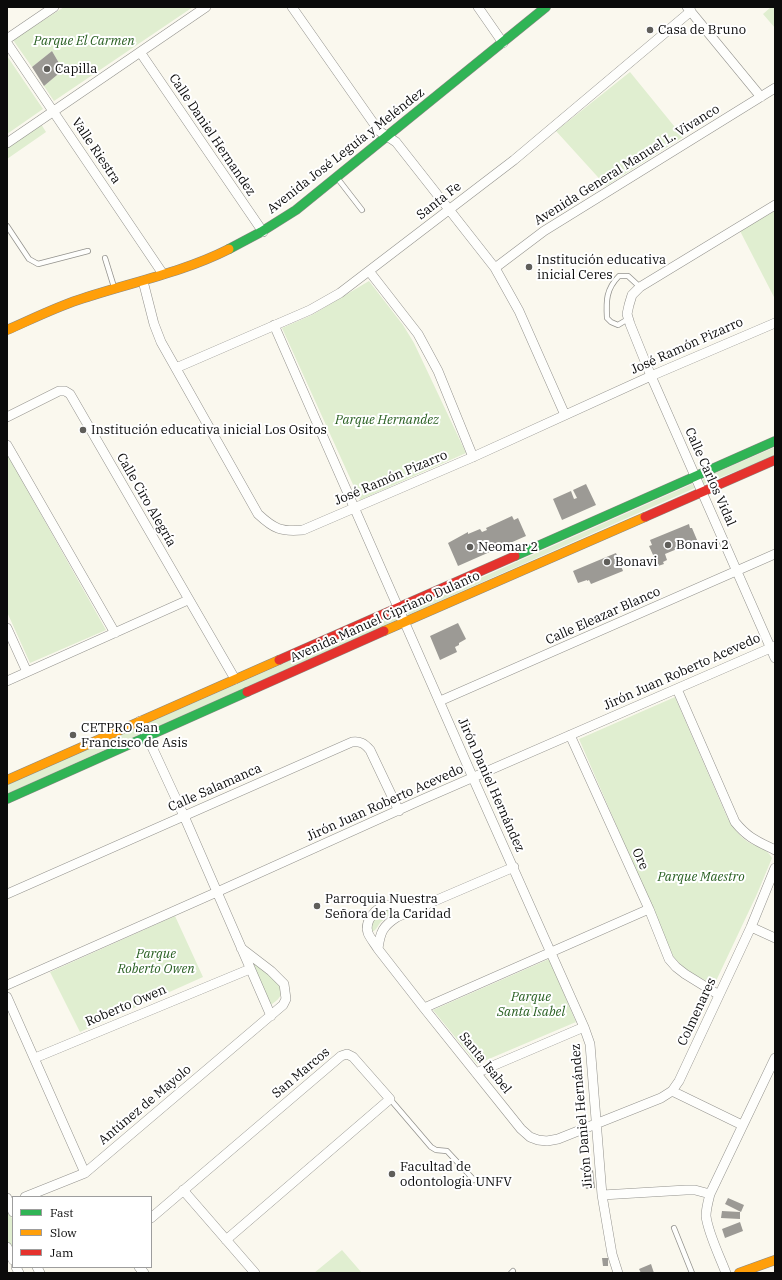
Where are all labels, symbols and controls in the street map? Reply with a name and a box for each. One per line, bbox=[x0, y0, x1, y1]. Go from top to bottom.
place label: Casa de Bruno bbox=[658, 22, 746, 38]
marker: Casa de Bruno bbox=[645, 25, 655, 35]
park label: Parque El Carmen bbox=[33, 33, 135, 49]
place label: Capilla bbox=[55, 61, 97, 77]
marker: Capilla bbox=[42, 64, 52, 74]
street label: Calle Daniel Hernandez bbox=[165, 71, 259, 199]
street label: Avenida José Leguía y Meléndez bbox=[264, 85, 428, 217]
street label: Avenida General Manuel L. Vivanco bbox=[531, 101, 723, 229]
street label: Valle Riestra bbox=[68, 115, 124, 187]
street label: Santa Fe bbox=[414, 179, 464, 223]
place label: Institución educativa inicial Ceres bbox=[537, 252, 666, 283]
marker: Institución educativa inicial Ceres bbox=[524, 262, 534, 272]
street label: José Ramón Pizarro bbox=[629, 314, 745, 378]
park label: Parque Hernandez bbox=[335, 412, 439, 428]
place label: Institución educativa inicial Los Ositos bbox=[91, 422, 327, 438]
marker: Institución educativa inicial Los Ositos bbox=[78, 425, 88, 435]
street label: Calle Carlos Vidal bbox=[681, 425, 739, 529]
street label: José Ramón Pizarro bbox=[332, 447, 450, 509]
street label: Calle Ciro Alegría bbox=[113, 450, 179, 550]
place label: Bonavi 2 bbox=[676, 537, 729, 553]
place label: Neomar 2 bbox=[478, 539, 538, 555]
marker: Bonavi 2 bbox=[663, 540, 673, 550]
marker: Neomar 2 bbox=[465, 542, 475, 552]
place label: Bonavi bbox=[615, 554, 657, 570]
marker: Bonavi bbox=[602, 557, 612, 567]
street label: Avenida Manuel Cipriano Dulanto bbox=[288, 568, 482, 666]
street label: Calle Eleazar Blanco bbox=[543, 584, 663, 648]
street label: Jirón Juan Roberto Acevedo bbox=[601, 630, 763, 714]
street label: Jirón Daniel Hernández bbox=[454, 716, 528, 854]
place label: CETPRO San Francisco de Asis bbox=[81, 720, 188, 751]
marker: CETPRO San Francisco de Asis bbox=[68, 730, 78, 740]
street label: Calle Salamanca bbox=[166, 760, 264, 816]
street label: Jirón Juan Roberto Acevedo bbox=[304, 761, 466, 845]
street label: Ore bbox=[628, 846, 652, 872]
park label: Parque Maestro bbox=[657, 869, 745, 885]
place label: Parroquia Nuestra Señora de la Caridad bbox=[325, 891, 451, 922]
marker: Parroquia Nuestra Señora de la Caridad bbox=[312, 901, 322, 911]
park label: Parque Roberto Owen bbox=[117, 946, 195, 977]
street label: Colmenares bbox=[674, 975, 720, 1049]
street label: Roberto Owen bbox=[83, 982, 169, 1030]
park label: Parque Santa Isabel bbox=[497, 989, 565, 1020]
street label: Santa Isabel bbox=[456, 1029, 514, 1097]
street label: Jirón Daniel Hernández bbox=[568, 1043, 596, 1189]
street label: San Marcos bbox=[269, 1044, 333, 1102]
street label: Antúnez de Mayolo bbox=[95, 1062, 195, 1148]
place label: Facultad de odontologia UNFV bbox=[400, 1159, 512, 1190]
marker: Facultad de odontologia UNFV bbox=[387, 1169, 397, 1179]
legend bbox=[12, 1196, 152, 1268]
text: Fast bbox=[50, 1205, 74, 1220]
text: Slow bbox=[50, 1225, 77, 1240]
text: Jam bbox=[50, 1245, 73, 1260]

